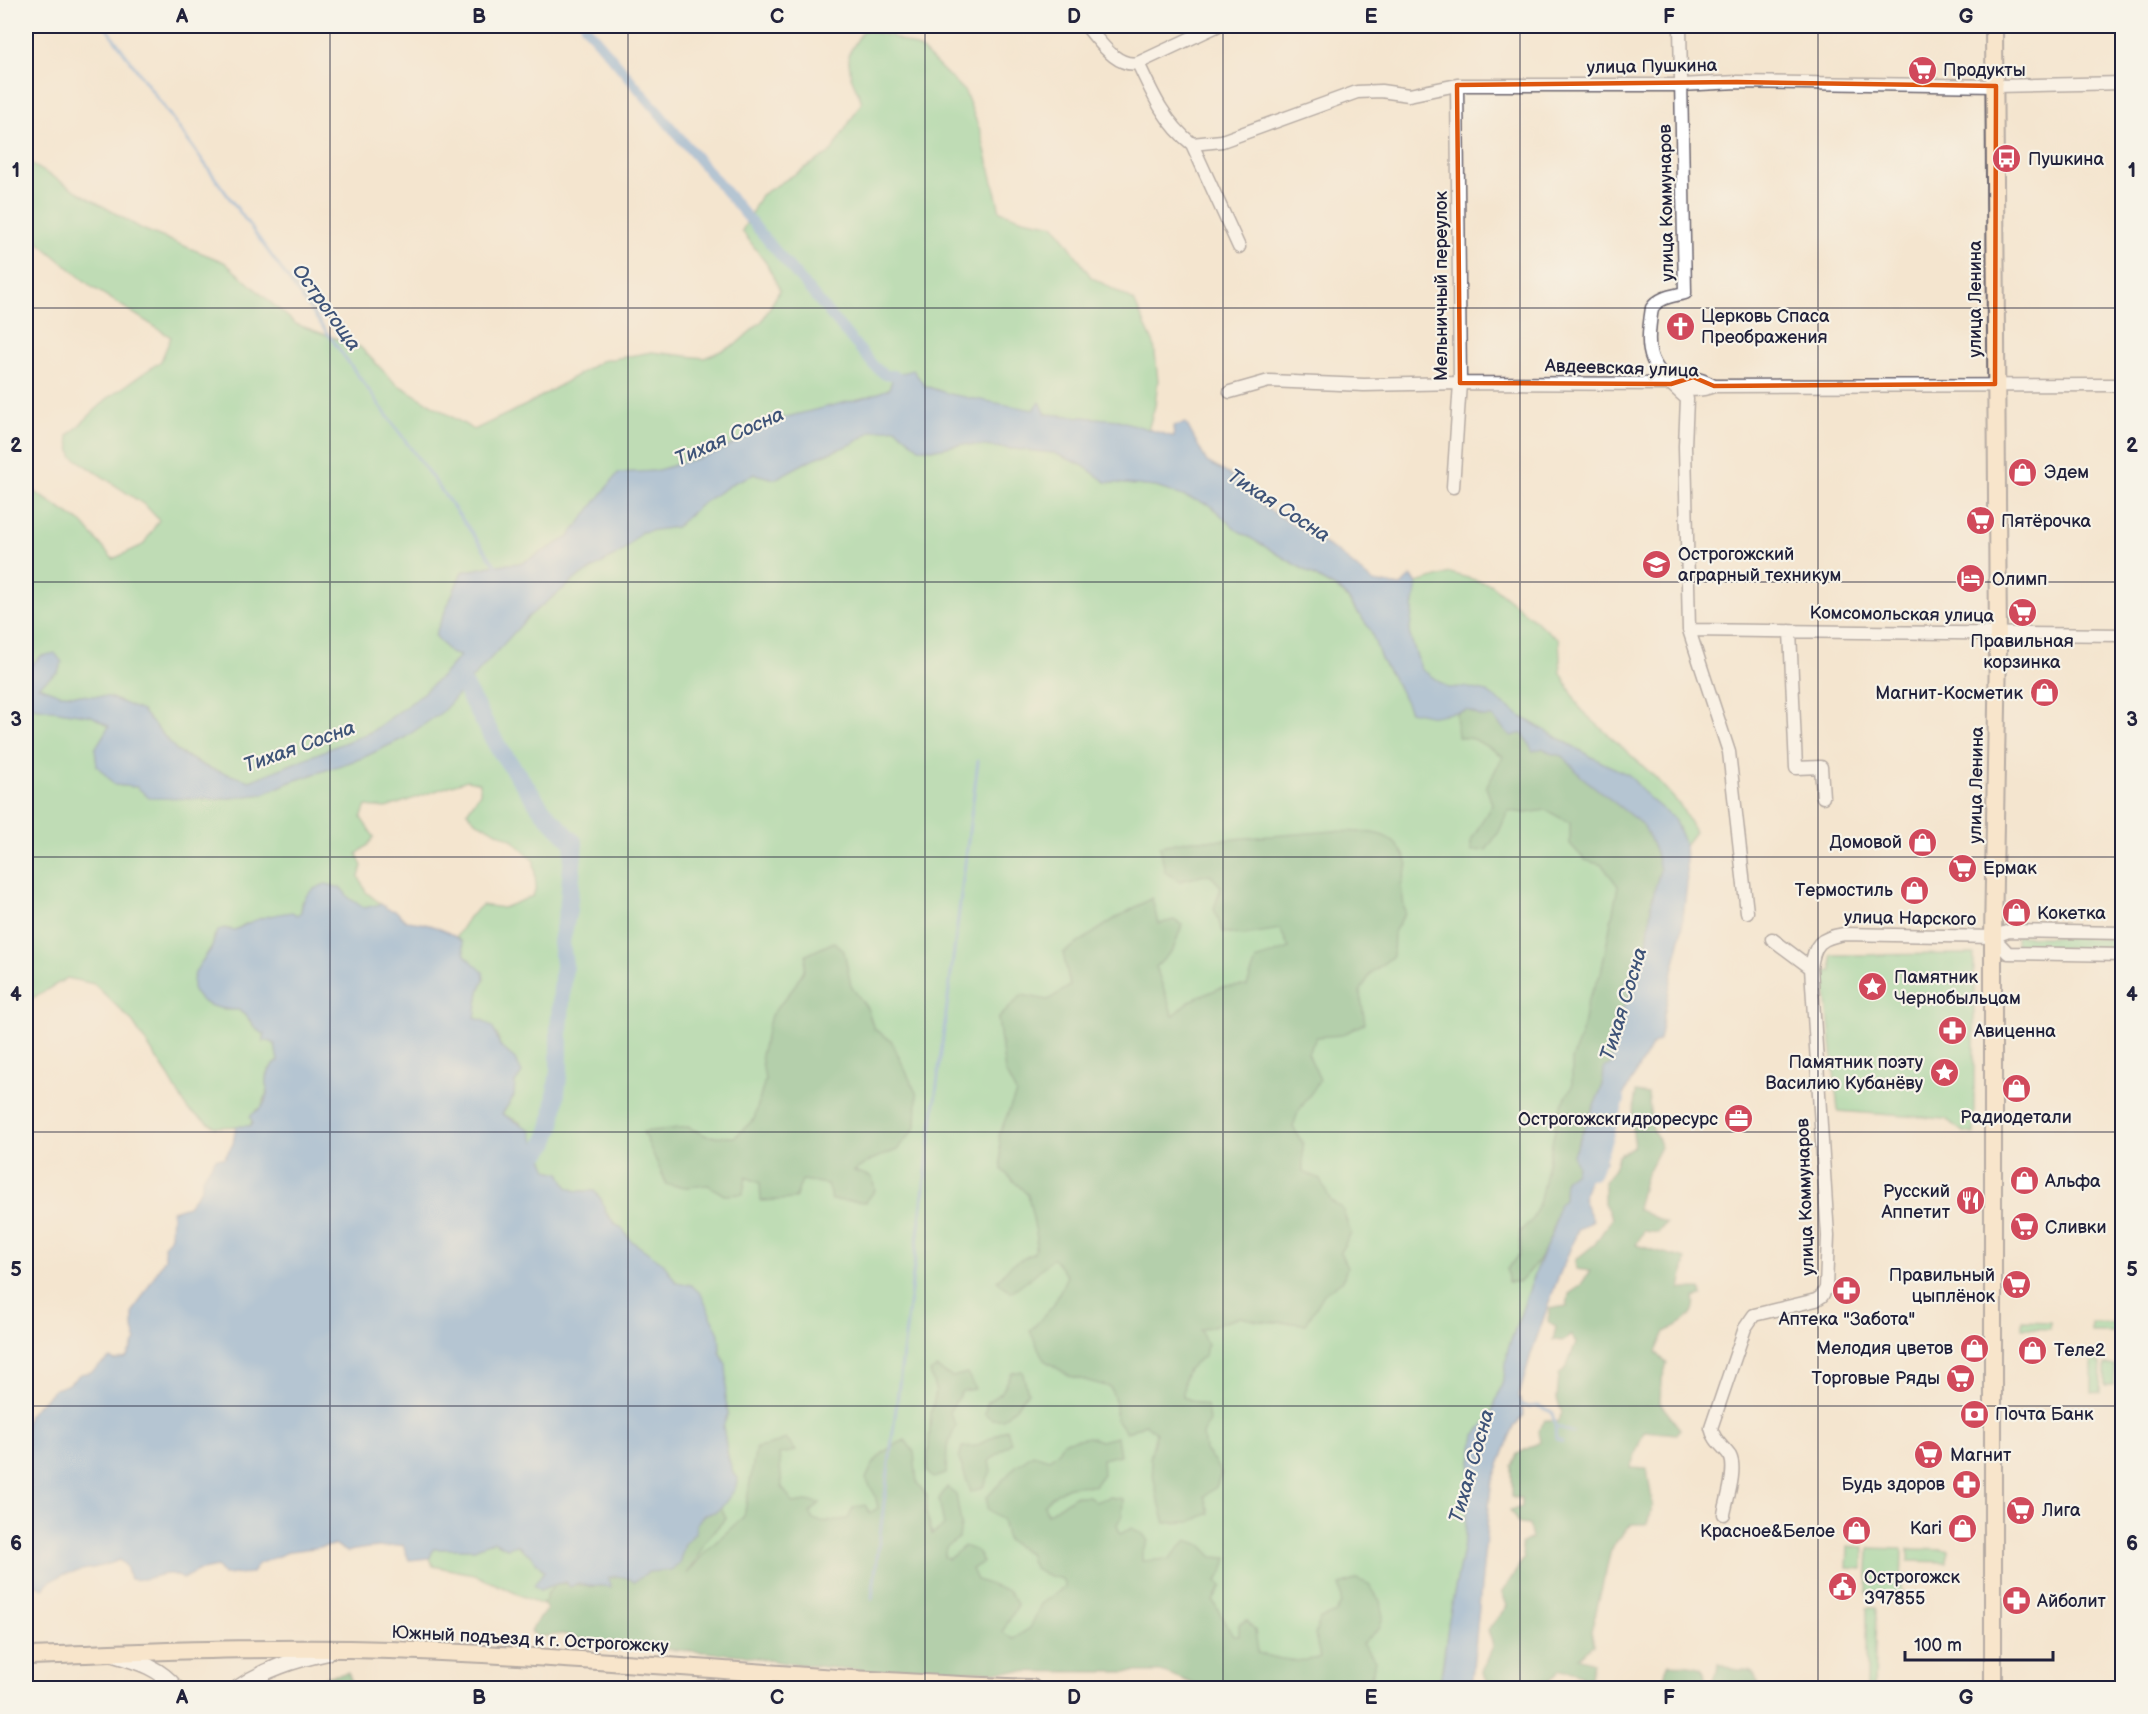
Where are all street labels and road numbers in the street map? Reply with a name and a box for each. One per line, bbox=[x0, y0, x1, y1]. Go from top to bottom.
street label: улица Пушкина bbox=[1586, 55, 1718, 78]
street label: улица Коммунаров bbox=[1655, 123, 1678, 282]
street label: Мельничный переулок bbox=[1431, 191, 1452, 381]
street label: улица Ленина bbox=[1965, 240, 1986, 358]
street label: Авдеевская улица bbox=[1544, 355, 1700, 382]
street label: Комсомольская улица bbox=[1809, 602, 1995, 627]
street label: улица Ленина bbox=[1965, 726, 1988, 844]
street label: улица Нарского bbox=[1844, 907, 1976, 930]
street label: улица Коммунаров bbox=[1792, 1117, 1819, 1276]
street label: Южный подъезд к г. Острогожску bbox=[391, 1622, 670, 1657]

